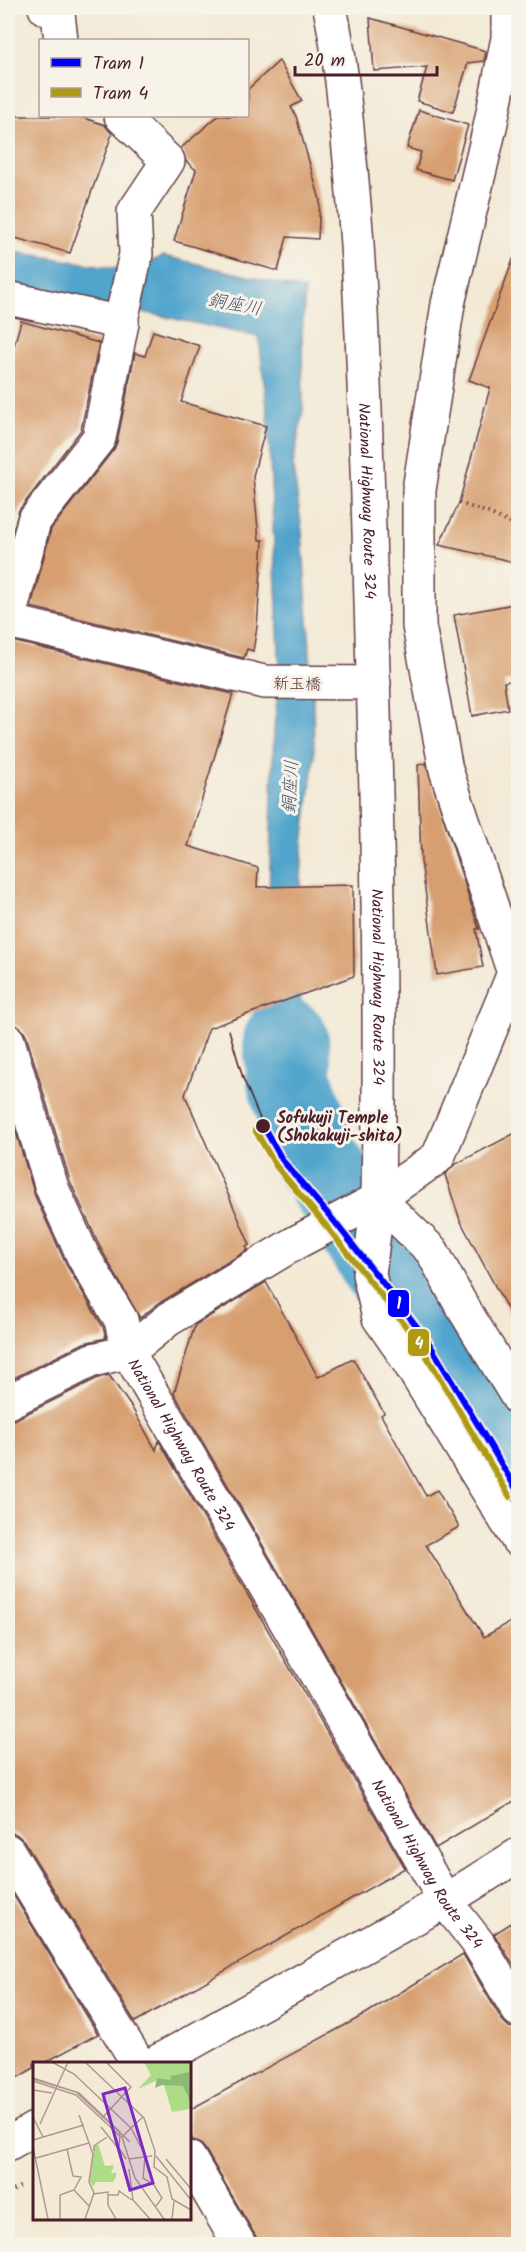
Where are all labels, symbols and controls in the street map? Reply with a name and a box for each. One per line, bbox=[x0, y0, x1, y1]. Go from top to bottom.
legend bbox=[39, 39, 249, 117]
scale bar bbox=[295, 39, 438, 77]
text: 20 m bbox=[304, 47, 345, 76]
text: Tram 1 bbox=[93, 50, 144, 79]
text: Tram 4 bbox=[93, 80, 149, 109]
water label: 銅座川 bbox=[205, 286, 264, 325]
street label: National Highway Route 324 bbox=[351, 403, 382, 600]
street label: 新玉橋 bbox=[273, 672, 321, 697]
water label: 銅座川 bbox=[276, 759, 307, 815]
street label: National Highway Route 324 bbox=[364, 889, 390, 1085]
place label: Sofukuji Temple (Shokakuji-shita) bbox=[277, 1106, 403, 1149]
marker: Sofukuji Temple (Shokakuji-shita) bbox=[254, 1117, 272, 1135]
line badge: 1 bbox=[387, 1289, 410, 1318]
text: 1 bbox=[397, 1292, 402, 1317]
line badge: 4 bbox=[407, 1328, 430, 1357]
text: 4 bbox=[415, 1332, 424, 1357]
street label: National Highway Route 324 bbox=[120, 1354, 241, 1536]
street label: National Highway Route 324 bbox=[364, 1775, 489, 1955]
inset map bbox=[33, 2062, 190, 2219]

